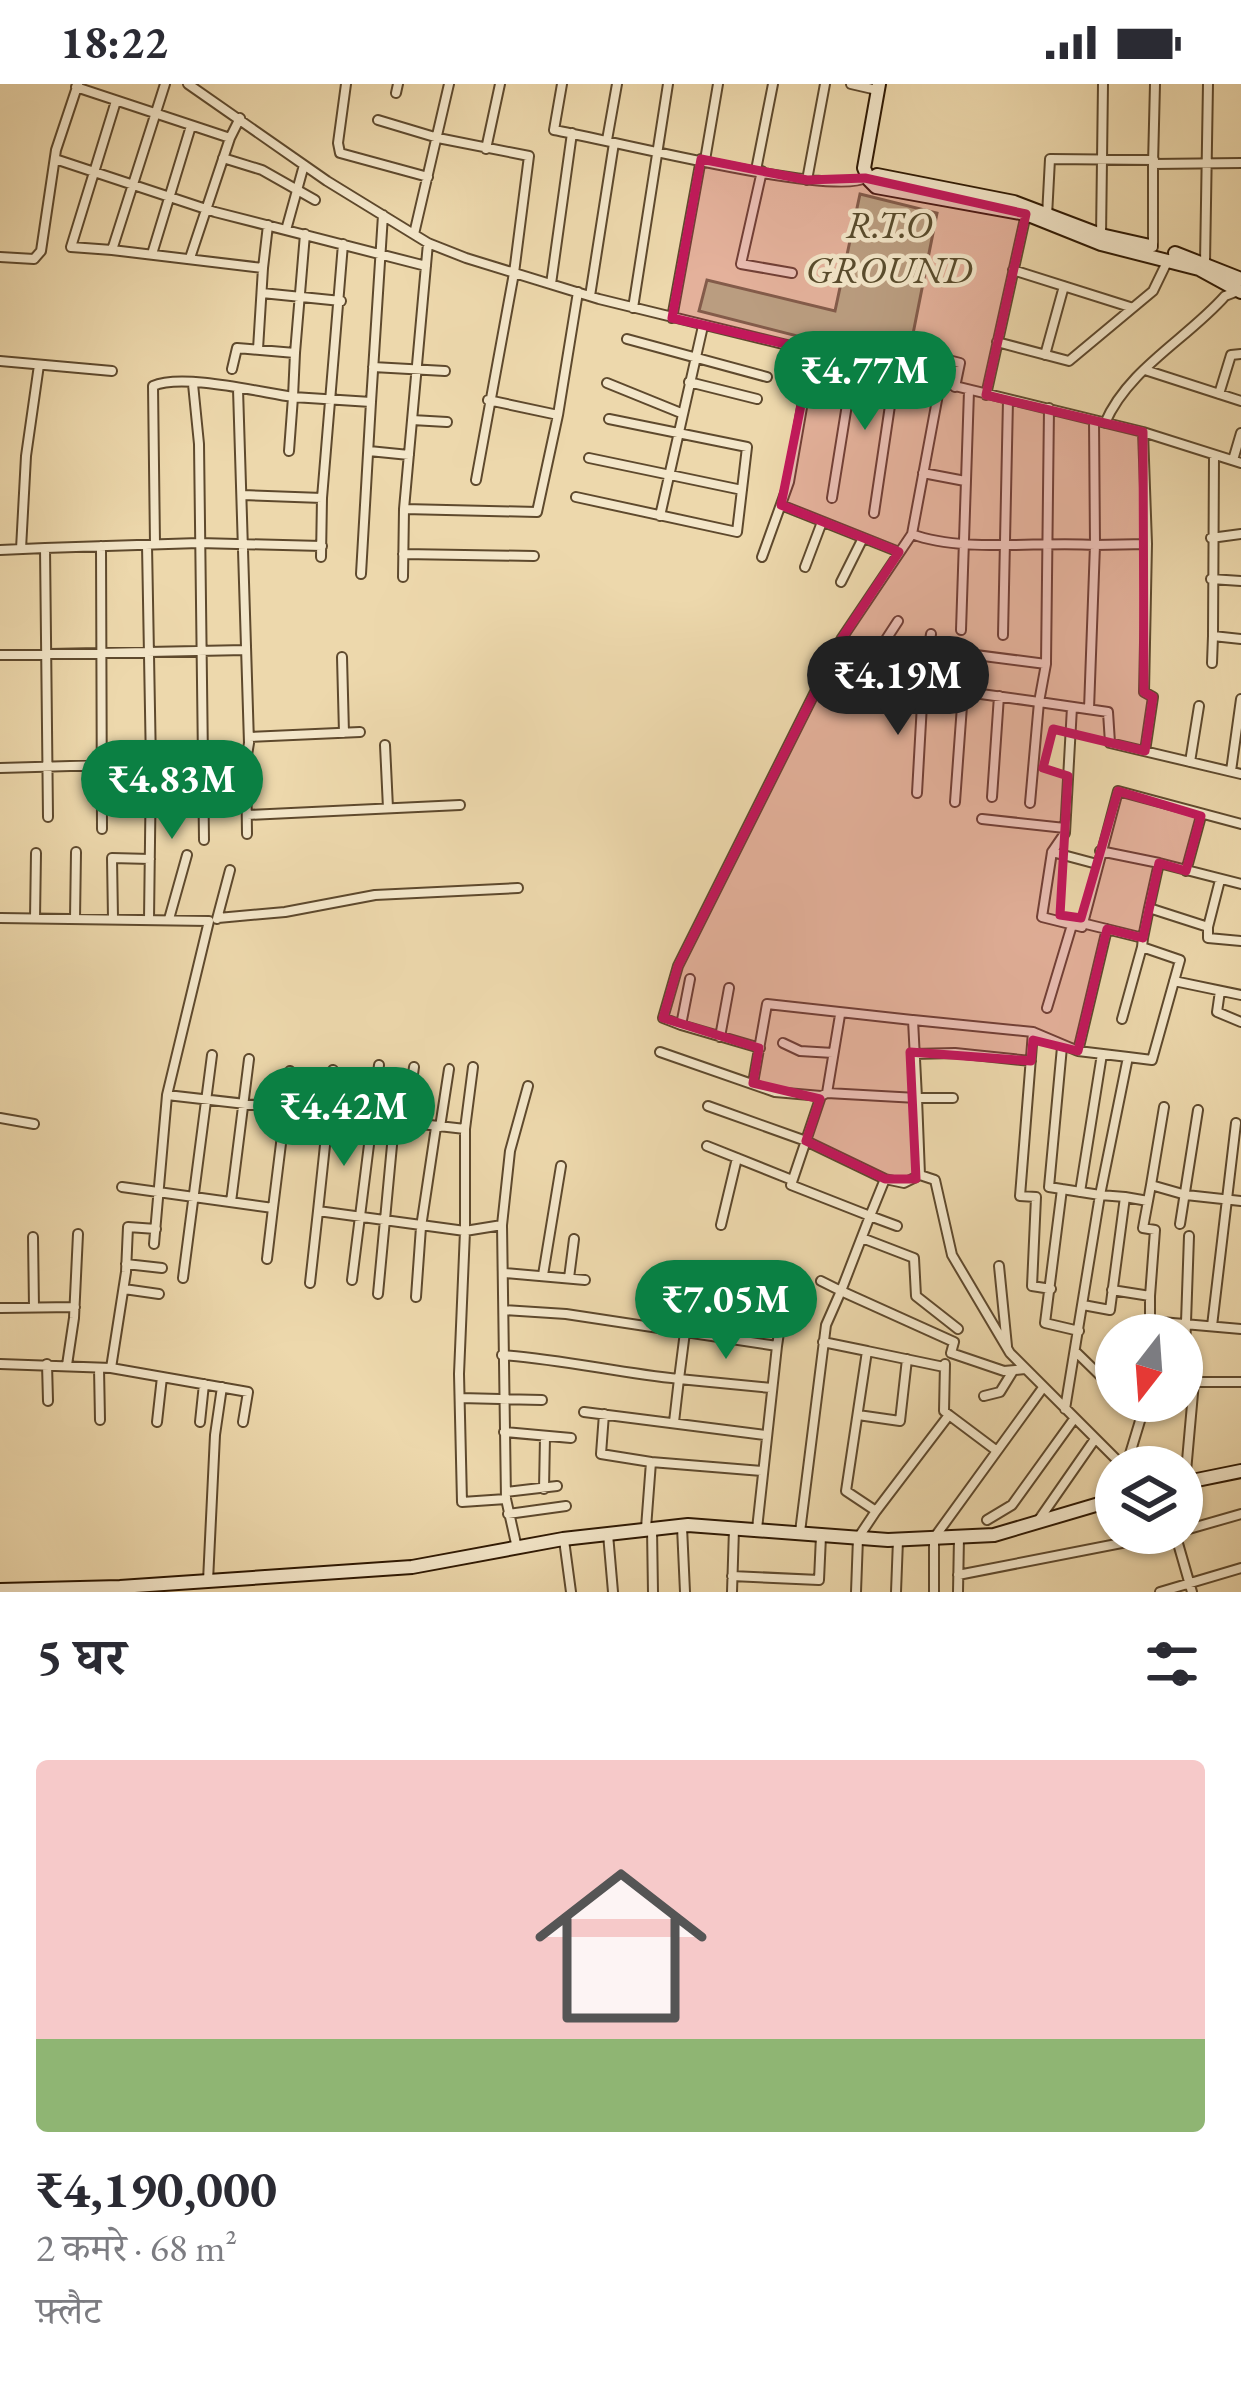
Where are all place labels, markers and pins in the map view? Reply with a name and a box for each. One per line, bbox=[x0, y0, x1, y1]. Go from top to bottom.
pin: ₹4.77M bbox=[767, 331, 963, 433]
pin: ₹4.19M bbox=[800, 636, 996, 738]
pin: ₹4.83M bbox=[74, 740, 270, 842]
pin: ₹4.42M bbox=[246, 1067, 442, 1169]
pin: ₹7.05M bbox=[628, 1260, 824, 1362]

